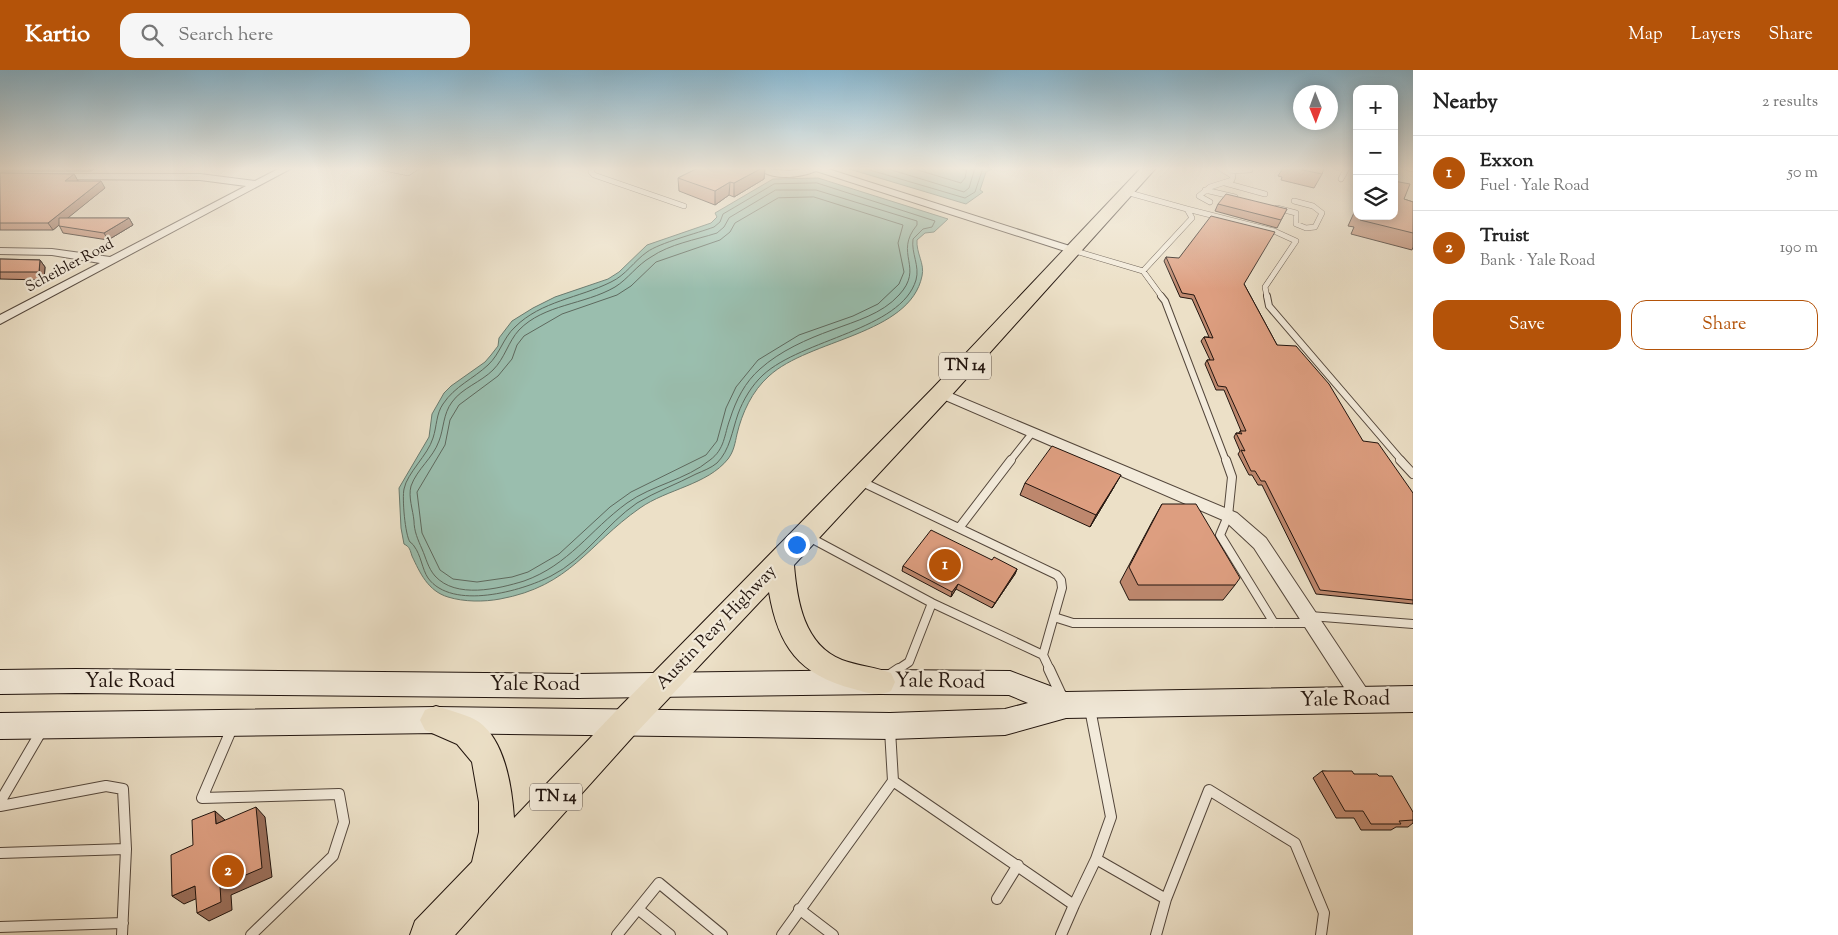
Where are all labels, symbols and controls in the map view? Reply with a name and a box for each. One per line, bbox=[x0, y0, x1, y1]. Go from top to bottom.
search box bbox=[120, 13, 470, 58]
text: Kartio bbox=[25, 18, 90, 52]
icon: search bbox=[138, 21, 166, 49]
text: Search here bbox=[178, 22, 273, 49]
text: Map bbox=[1628, 22, 1663, 48]
text: Layers bbox=[1691, 22, 1741, 48]
text: Share bbox=[1769, 22, 1813, 48]
north arrow bbox=[1293, 85, 1338, 130]
map controls bbox=[1353, 85, 1398, 220]
button: + bbox=[1353, 85, 1398, 130]
text: Nearby bbox=[1433, 88, 1498, 118]
text: 2 results bbox=[1762, 91, 1818, 114]
button: − bbox=[1353, 130, 1398, 175]
text: Exxon bbox=[1480, 148, 1534, 175]
text: 1 bbox=[1446, 162, 1452, 185]
text: 50 m bbox=[1787, 162, 1818, 185]
button: layers bbox=[1353, 175, 1398, 220]
text: Fuel · Yale Road bbox=[1480, 175, 1589, 198]
text: Truist bbox=[1480, 223, 1529, 250]
street label: Scheibler Road bbox=[22, 234, 118, 298]
text: 2 bbox=[1445, 237, 1453, 260]
text: 190 m bbox=[1780, 237, 1818, 260]
text: Bank · Yale Road bbox=[1480, 250, 1595, 273]
button: Save bbox=[1433, 300, 1621, 350]
button: Share bbox=[1631, 300, 1818, 350]
road number: TN 14 bbox=[939, 352, 991, 380]
your location bbox=[784, 532, 810, 558]
pin: 1 bbox=[929, 546, 961, 584]
street label: Austin Peay Highway bbox=[650, 560, 784, 696]
street label: Yale Road bbox=[895, 666, 986, 698]
street label: Yale Road bbox=[85, 667, 175, 697]
street label: Yale Road bbox=[490, 670, 580, 700]
street label: Yale Road bbox=[1300, 684, 1391, 716]
road number: TN 14 bbox=[530, 784, 582, 810]
pin: 2 bbox=[212, 852, 244, 890]

